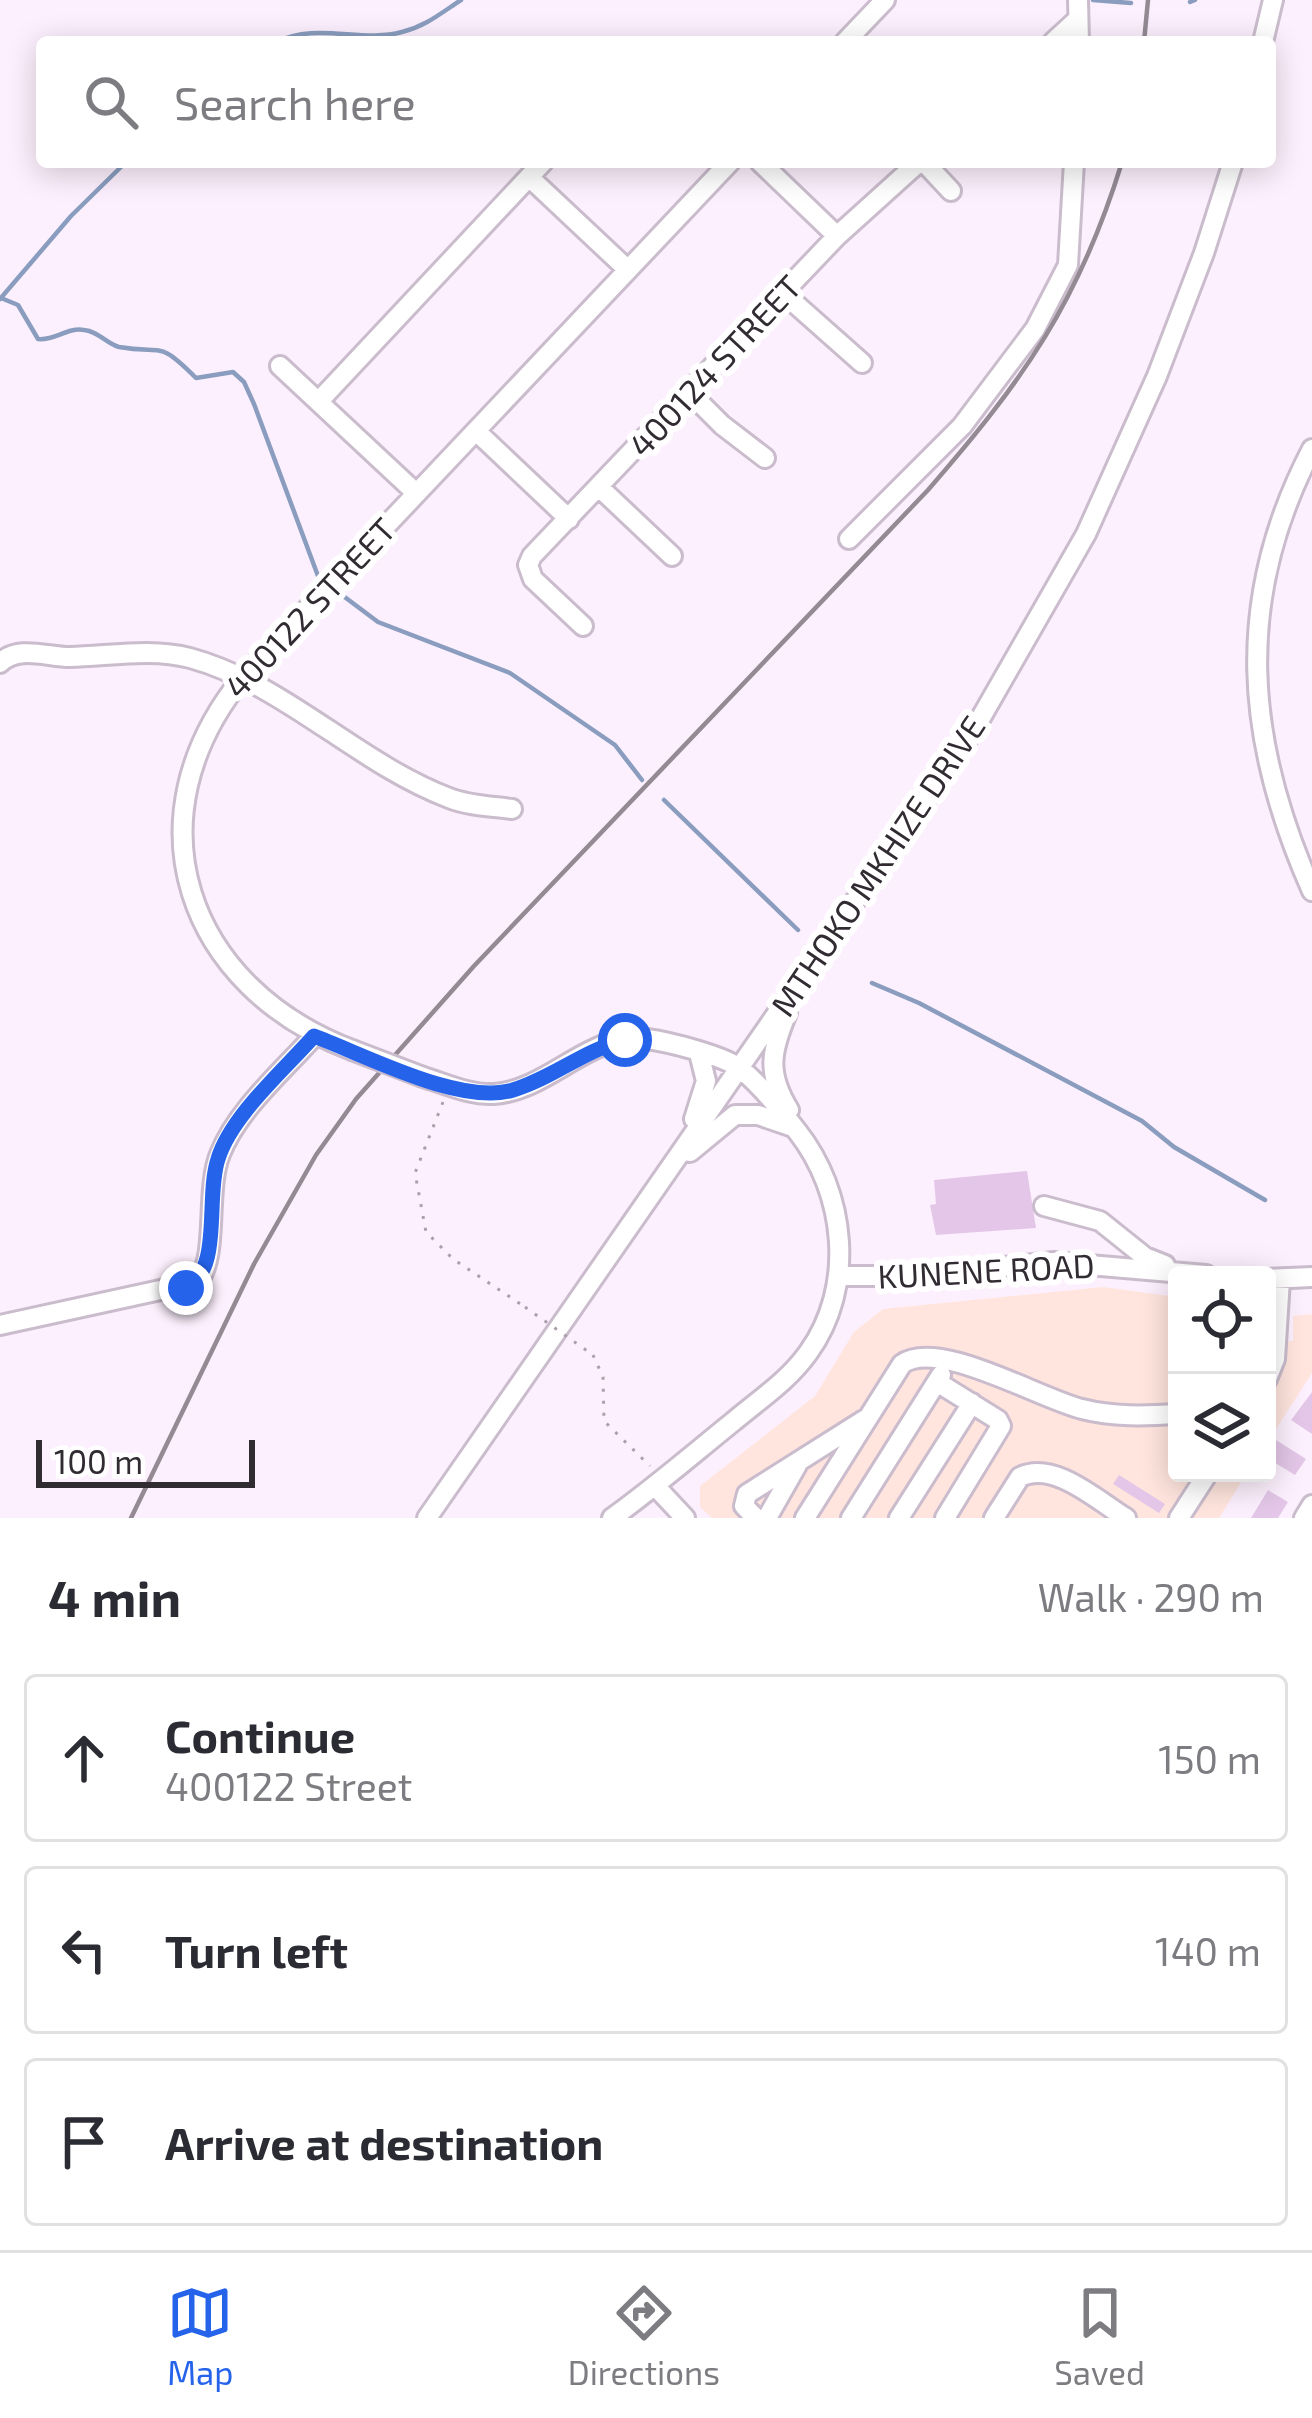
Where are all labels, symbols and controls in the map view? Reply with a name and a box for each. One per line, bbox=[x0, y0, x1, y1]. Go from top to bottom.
search box bbox=[36, 36, 1276, 168]
icon: search bbox=[78, 69, 144, 135]
text: Search here bbox=[174, 75, 416, 129]
street label: 400124 STREET bbox=[620, 266, 809, 464]
street label: 400122 STREET bbox=[216, 509, 403, 706]
street label: MTHOKO MKHIZE DRIVE bbox=[762, 708, 993, 1023]
route start bbox=[598, 1013, 652, 1067]
street label: KUNENE ROAD bbox=[877, 1244, 1095, 1296]
route end bbox=[159, 1261, 213, 1315]
map controls bbox=[1168, 1266, 1276, 1482]
button: locate bbox=[1168, 1266, 1276, 1374]
button: layers bbox=[1168, 1374, 1276, 1482]
scale bar bbox=[36, 1434, 255, 1487]
text: 100 m bbox=[54, 1441, 143, 1481]
text: 4 min bbox=[48, 1566, 181, 1627]
text: Walk · 290 m bbox=[1038, 1573, 1264, 1620]
text: Continue bbox=[165, 1708, 355, 1762]
icon: ahead bbox=[51, 1725, 117, 1791]
text: 150 m bbox=[1158, 1735, 1261, 1782]
text: 400122 Street bbox=[165, 1762, 412, 1809]
icon: left bbox=[51, 1917, 117, 1983]
text: Turn left bbox=[165, 1923, 348, 1977]
text: 140 m bbox=[1155, 1927, 1261, 1974]
icon: arrive bbox=[51, 2109, 117, 2175]
text: Arrive at destination bbox=[165, 2115, 603, 2169]
tab: Map bbox=[167, 2280, 233, 2392]
tab: Directions bbox=[568, 2280, 720, 2392]
tab: Saved bbox=[1054, 2280, 1145, 2392]

